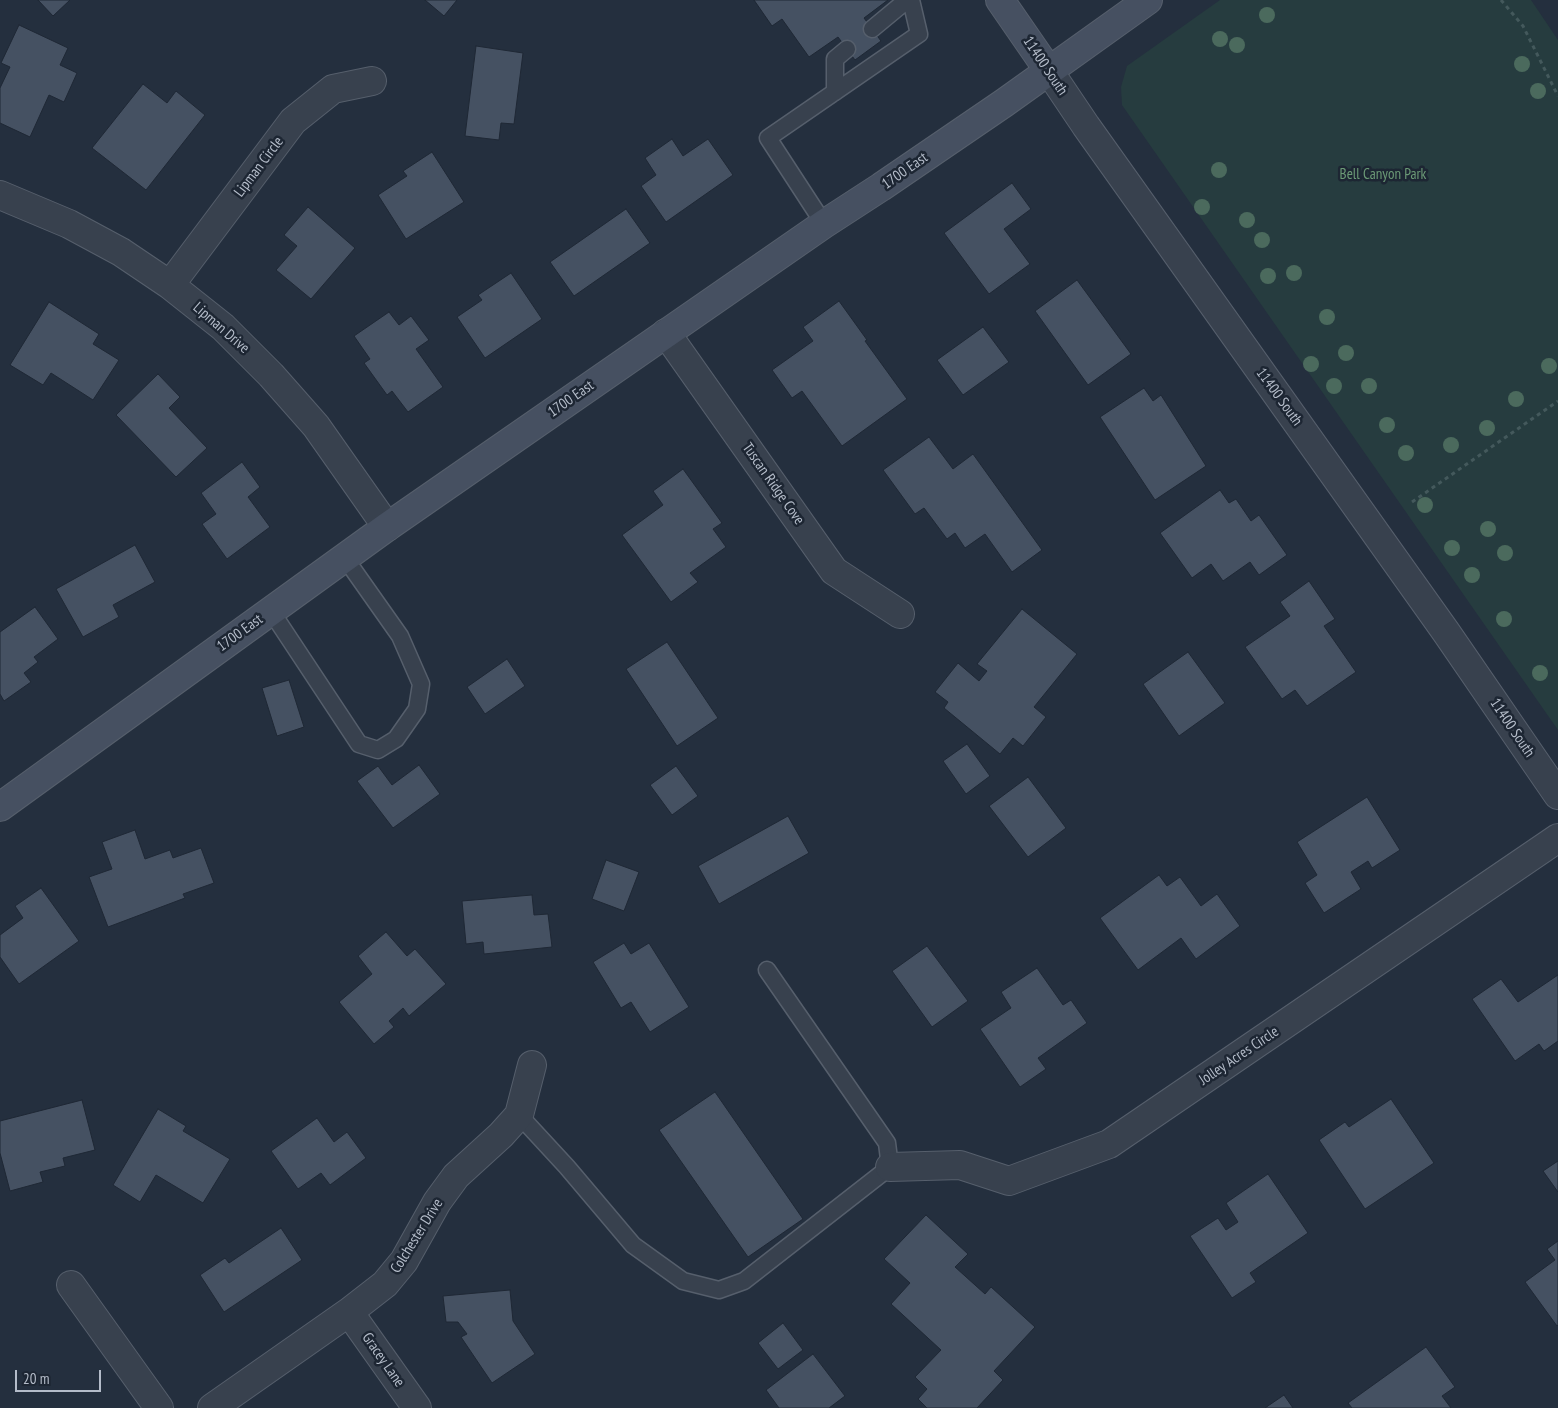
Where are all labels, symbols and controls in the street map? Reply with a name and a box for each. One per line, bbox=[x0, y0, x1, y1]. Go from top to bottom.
street label: 11400 South bbox=[1019, 33, 1071, 99]
street label: Lipman Circle bbox=[231, 133, 287, 201]
street label: 1700 East bbox=[879, 149, 931, 193]
park label: Bell Canyon Park bbox=[1340, 166, 1426, 184]
street label: Lipman Drive bbox=[189, 299, 253, 357]
street label: 11400 South bbox=[1252, 365, 1306, 429]
street label: 1700 East bbox=[545, 377, 597, 421]
street label: Tuscan Ridge Cove bbox=[738, 440, 808, 528]
street label: 1700 East bbox=[214, 610, 266, 656]
street label: 11400 South bbox=[1486, 695, 1538, 761]
street label: Jolley Acres Circle bbox=[1196, 1023, 1282, 1089]
street label: Colchester Drive bbox=[387, 1195, 447, 1277]
street label: Gracey Lane bbox=[358, 1329, 408, 1391]
scale bar bbox=[18, 1360, 104, 1392]
text: 20 m bbox=[23, 1369, 49, 1388]

